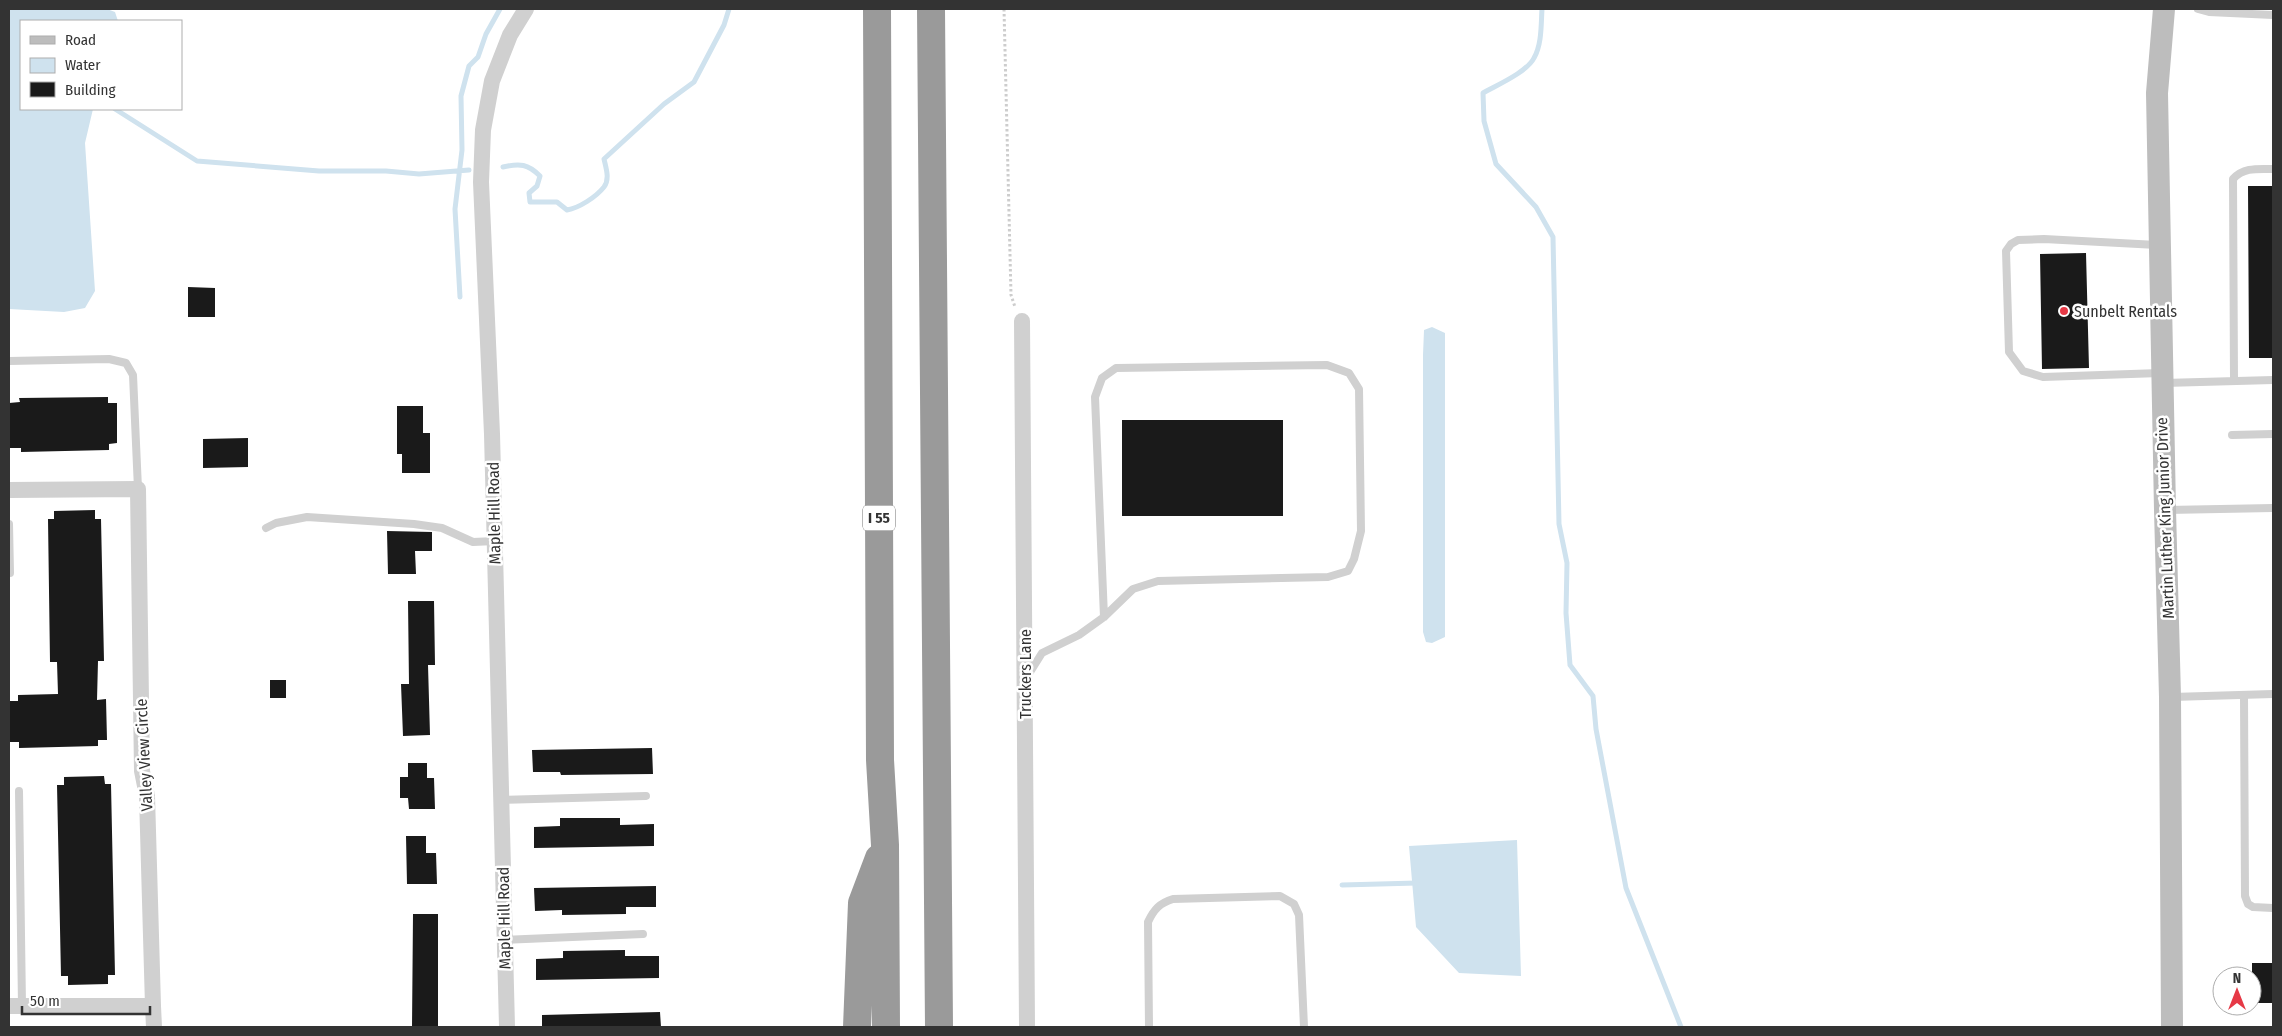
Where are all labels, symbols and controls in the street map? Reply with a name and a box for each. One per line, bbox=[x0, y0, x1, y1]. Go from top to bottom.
legend bbox=[20, 20, 182, 110]
text: Road bbox=[65, 31, 96, 49]
text: Water bbox=[65, 56, 101, 74]
text: Building bbox=[65, 81, 116, 99]
place label: Sunbelt Rentals bbox=[2074, 302, 2177, 321]
marker: Sunbelt Rentals bbox=[2058, 305, 2070, 317]
street label: Martin Luther King Junior Drive bbox=[2152, 417, 2178, 619]
street label: Maple Hill Road bbox=[484, 462, 504, 564]
road number: I 55 bbox=[863, 506, 895, 530]
street label: Truckers Lane bbox=[1016, 629, 1035, 719]
street label: Valley View Circle bbox=[132, 698, 156, 812]
street label: Maple Hill Road bbox=[494, 867, 514, 969]
north arrow bbox=[2212, 966, 2262, 1016]
text: N bbox=[2233, 970, 2241, 987]
scale bar bbox=[22, 984, 150, 1016]
text: 50 m bbox=[30, 992, 60, 1010]

